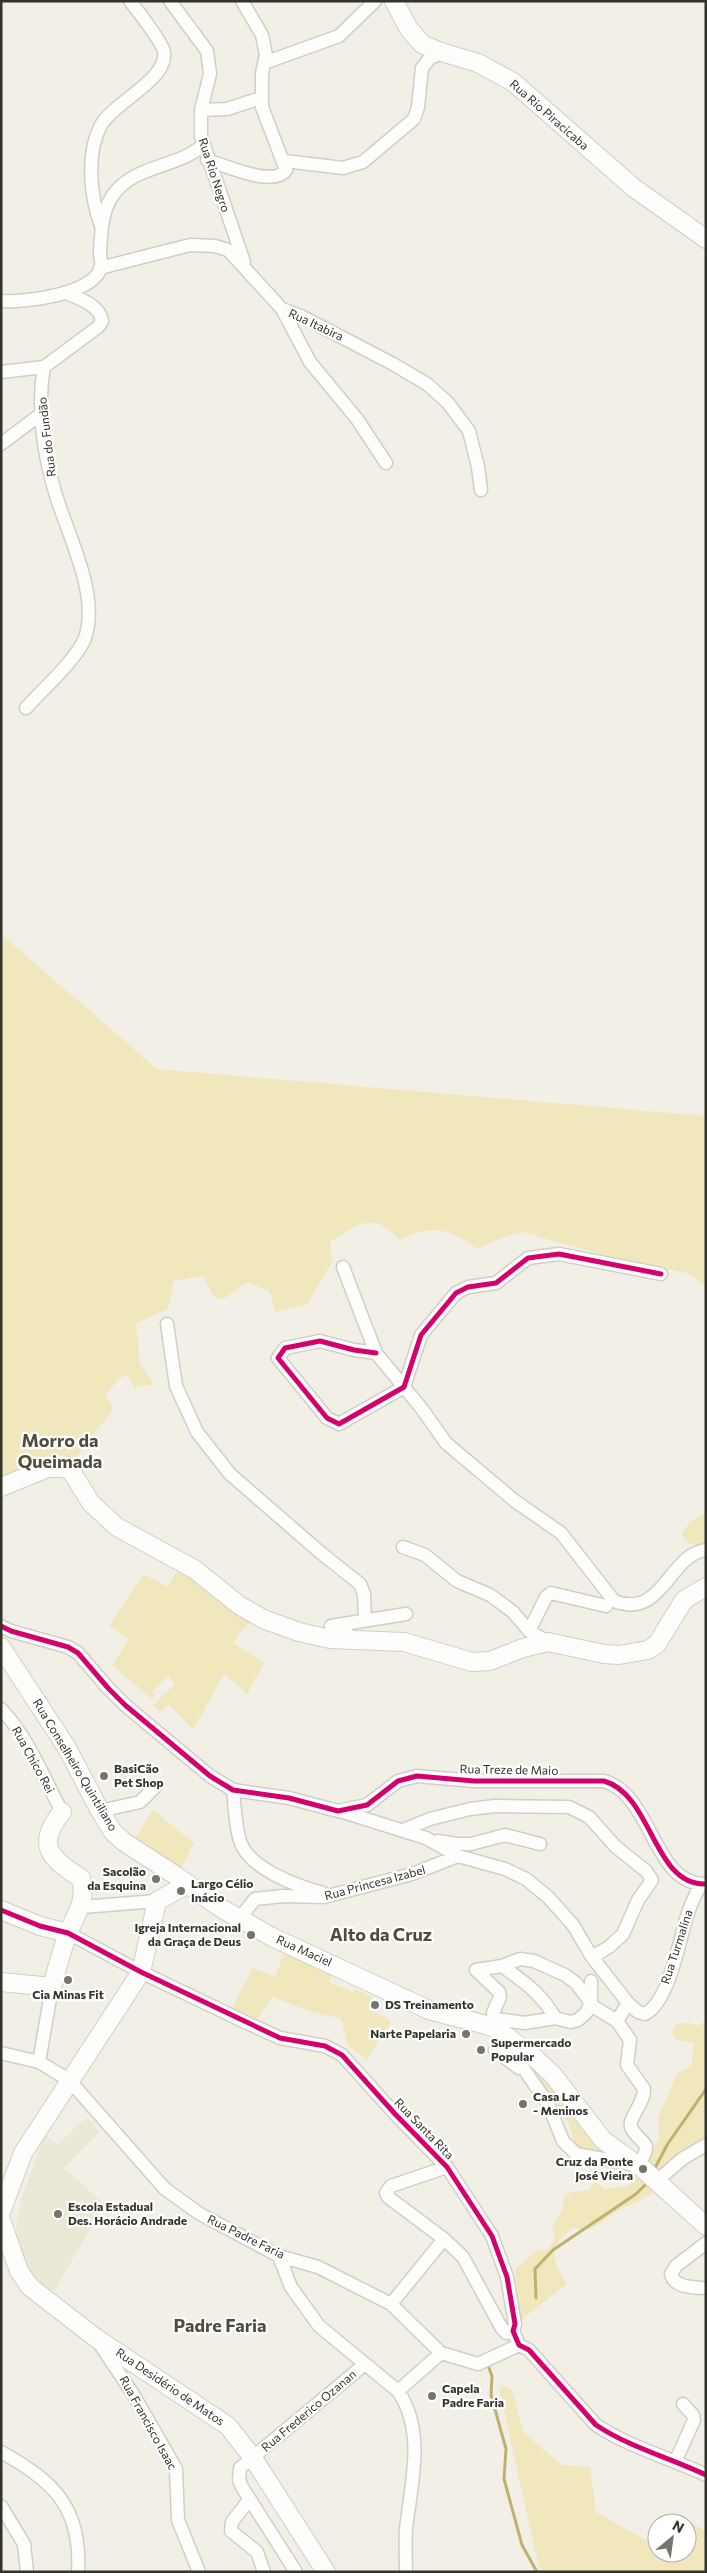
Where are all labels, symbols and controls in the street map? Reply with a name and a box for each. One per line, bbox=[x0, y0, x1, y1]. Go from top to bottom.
street label: Rua Rio Piracicaba bbox=[507, 76, 592, 152]
street label: Rua Rio Negro bbox=[196, 136, 234, 214]
street label: Rua Itabira bbox=[287, 305, 346, 343]
street label: Rua do Fundão bbox=[34, 396, 58, 478]
district label: Morro da Queimada bbox=[18, 1429, 102, 1472]
street label: Rua Conselheiro Quintiliano bbox=[31, 1696, 121, 1833]
street label: Rua Chico Rei bbox=[10, 1724, 58, 1795]
place label: BasiCão Pet Shop bbox=[114, 1761, 164, 1789]
street label: Rua Treze de Maio bbox=[459, 1761, 559, 1777]
marker: BasiCão Pet Shop bbox=[98, 1770, 110, 1782]
street label: Rua Princesa Izabel bbox=[323, 1862, 427, 1902]
place label: Sacolão da Esquina bbox=[87, 1864, 146, 1892]
marker: Sacolão da Esquina bbox=[150, 1873, 162, 1885]
place label: Largo Célio Inácio bbox=[191, 1876, 254, 1904]
marker: Largo Célio Inácio bbox=[175, 1885, 187, 1897]
street label: Rua Turmalina bbox=[657, 1908, 695, 1986]
place label: Igreja Internacional da Graça de Deus bbox=[134, 1920, 241, 1948]
district label: Alto da Cruz bbox=[330, 1923, 432, 1945]
marker: Igreja Internacional da Graça de Deus bbox=[245, 1929, 257, 1941]
street label: Rua Maciel bbox=[274, 1932, 334, 1969]
marker: Cia Minas Fit bbox=[62, 1974, 74, 1986]
place label: Cia Minas Fit bbox=[32, 1987, 104, 2001]
place label: DS Treinamento bbox=[385, 1997, 474, 2011]
marker: DS Treinamento bbox=[369, 1999, 381, 2011]
place label: Narte Papelaria bbox=[370, 2026, 456, 2040]
marker: Narte Papelaria bbox=[460, 2028, 472, 2040]
place label: Supermercado Popular bbox=[491, 2035, 571, 2063]
marker: Supermercado Popular bbox=[475, 2044, 487, 2056]
place label: Casa Lar - Meninos bbox=[533, 2089, 588, 2117]
street label: Rua Santa Rita bbox=[392, 2095, 457, 2162]
marker: Casa Lar - Meninos bbox=[517, 2098, 529, 2110]
place label: Cruz da Ponte José Vieira bbox=[556, 2154, 633, 2183]
marker: Cruz da Ponte José Vieira bbox=[637, 2163, 649, 2175]
place label: Escola Estadual Des. Horácio Andrade bbox=[68, 2199, 187, 2227]
marker: Escola Estadual Des. Horácio Andrade bbox=[52, 2208, 64, 2220]
street label: Rua Padre Faria bbox=[205, 2211, 287, 2261]
district label: Padre Faria bbox=[173, 2314, 267, 2336]
street label: Rua Desidério de Matos bbox=[114, 2345, 228, 2428]
street label: Rua Frederico Ozanan bbox=[258, 2366, 359, 2454]
street label: Rua Francisco Isaac bbox=[117, 2373, 180, 2472]
place label: Capela Padre Faria bbox=[442, 2381, 504, 2409]
marker: Capela Padre Faria bbox=[426, 2390, 438, 2402]
north arrow bbox=[647, 2513, 697, 2563]
text: N bbox=[670, 2516, 687, 2536]

